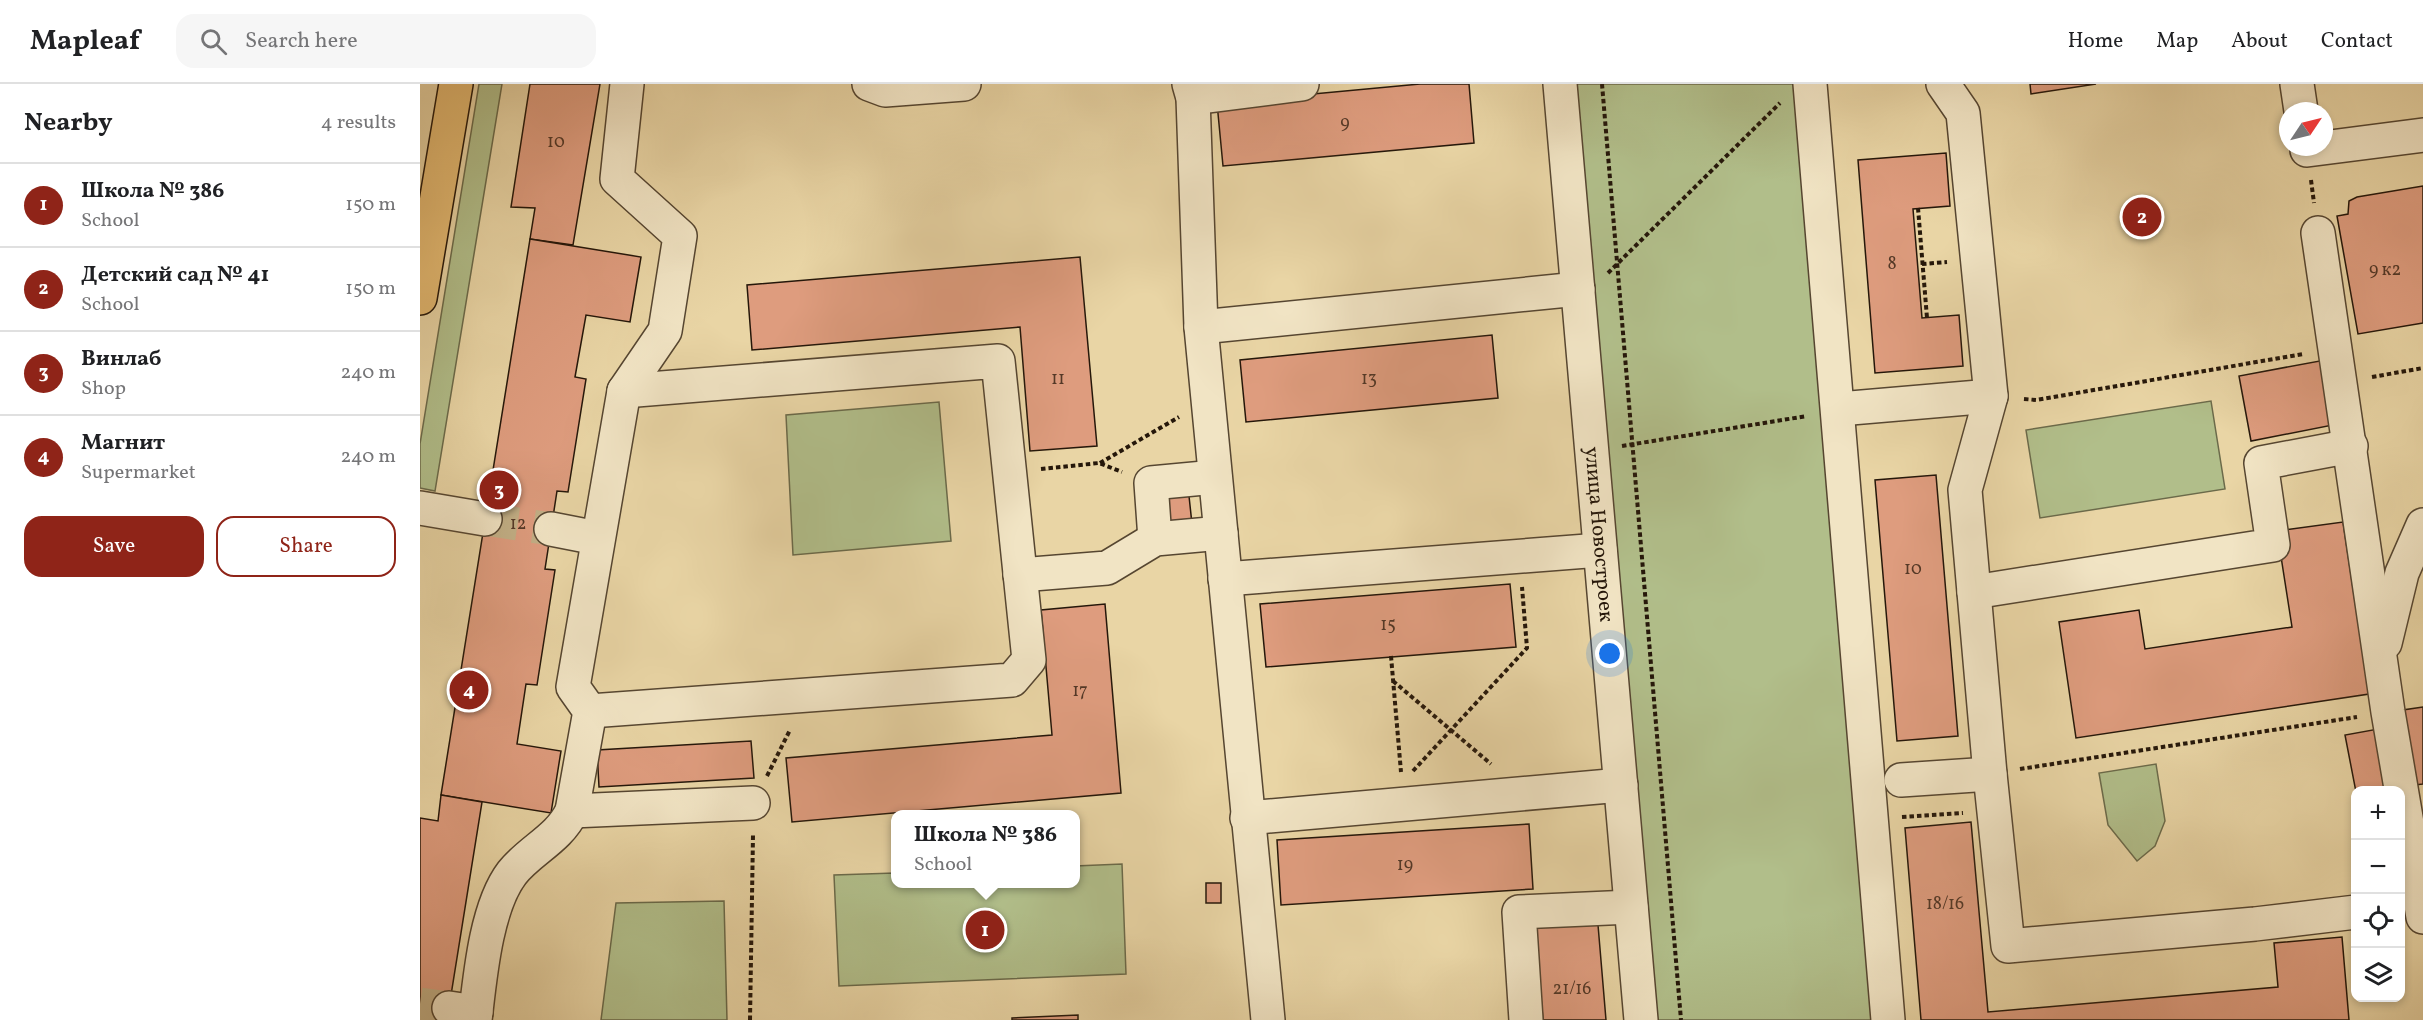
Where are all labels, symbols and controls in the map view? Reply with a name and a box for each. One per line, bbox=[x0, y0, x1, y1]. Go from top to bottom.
search box bbox=[176, 14, 596, 68]
text: Mapleaf bbox=[30, 22, 140, 61]
icon: search bbox=[197, 25, 230, 58]
text: Search here bbox=[245, 26, 358, 57]
text: Home bbox=[2068, 27, 2123, 56]
text: Map bbox=[2156, 27, 2198, 56]
text: About bbox=[2231, 27, 2288, 56]
text: Contact bbox=[2321, 27, 2393, 56]
north arrow bbox=[2279, 102, 2333, 156]
text: Nearby bbox=[24, 105, 113, 141]
text: 4 results bbox=[321, 109, 396, 137]
house number: 9 bbox=[1340, 111, 1350, 136]
house number: 10 bbox=[547, 130, 565, 155]
text: Школа № 386 bbox=[81, 176, 224, 207]
text: 1 bbox=[39, 191, 48, 219]
text: 150 m bbox=[345, 191, 396, 219]
pin: 2 bbox=[2122, 194, 2162, 240]
text: School bbox=[81, 207, 139, 235]
house number: 8 bbox=[1887, 252, 1897, 277]
house number: 9 к2 bbox=[2369, 258, 2401, 283]
text: Детский сад № 41 bbox=[81, 260, 269, 291]
text: 2 bbox=[38, 275, 49, 303]
text: 150 m bbox=[345, 275, 396, 303]
text: School bbox=[81, 291, 139, 319]
text: Винлаб bbox=[81, 344, 162, 375]
text: 3 bbox=[38, 359, 49, 387]
text: 240 m bbox=[341, 359, 396, 387]
house number: 11 bbox=[1051, 367, 1065, 392]
house number: 13 bbox=[1361, 367, 1377, 392]
text: Shop bbox=[81, 375, 126, 403]
text: Магнит bbox=[81, 428, 165, 459]
text: 4 bbox=[37, 443, 50, 471]
text: 240 m bbox=[341, 443, 396, 471]
street label: улица Новостроек bbox=[1577, 445, 1621, 623]
text: Supermarket bbox=[81, 459, 196, 487]
pin: 3 bbox=[480, 468, 518, 512]
house number: 12 bbox=[510, 512, 526, 537]
button: Save bbox=[24, 516, 204, 577]
button: Share bbox=[216, 516, 396, 577]
house number: 10 bbox=[1904, 557, 1922, 582]
house number: 15 bbox=[1380, 613, 1396, 638]
your location bbox=[1595, 639, 1624, 668]
pin: 4 bbox=[449, 668, 488, 712]
house number: 17 bbox=[1072, 679, 1088, 704]
map controls bbox=[2351, 786, 2405, 1002]
button: + bbox=[2351, 786, 2405, 840]
popup bbox=[891, 810, 1080, 888]
text: Школа № 386 bbox=[914, 820, 1057, 851]
button: − bbox=[2351, 840, 2405, 894]
text: School bbox=[914, 851, 972, 879]
house number: 19 bbox=[1397, 853, 1413, 878]
house number: 18/16 bbox=[1926, 892, 1964, 917]
button: locate bbox=[2351, 894, 2405, 948]
pin: 1 bbox=[966, 908, 1004, 952]
button: layers bbox=[2351, 948, 2405, 1002]
house number: 21/16 bbox=[1553, 977, 1591, 1002]

